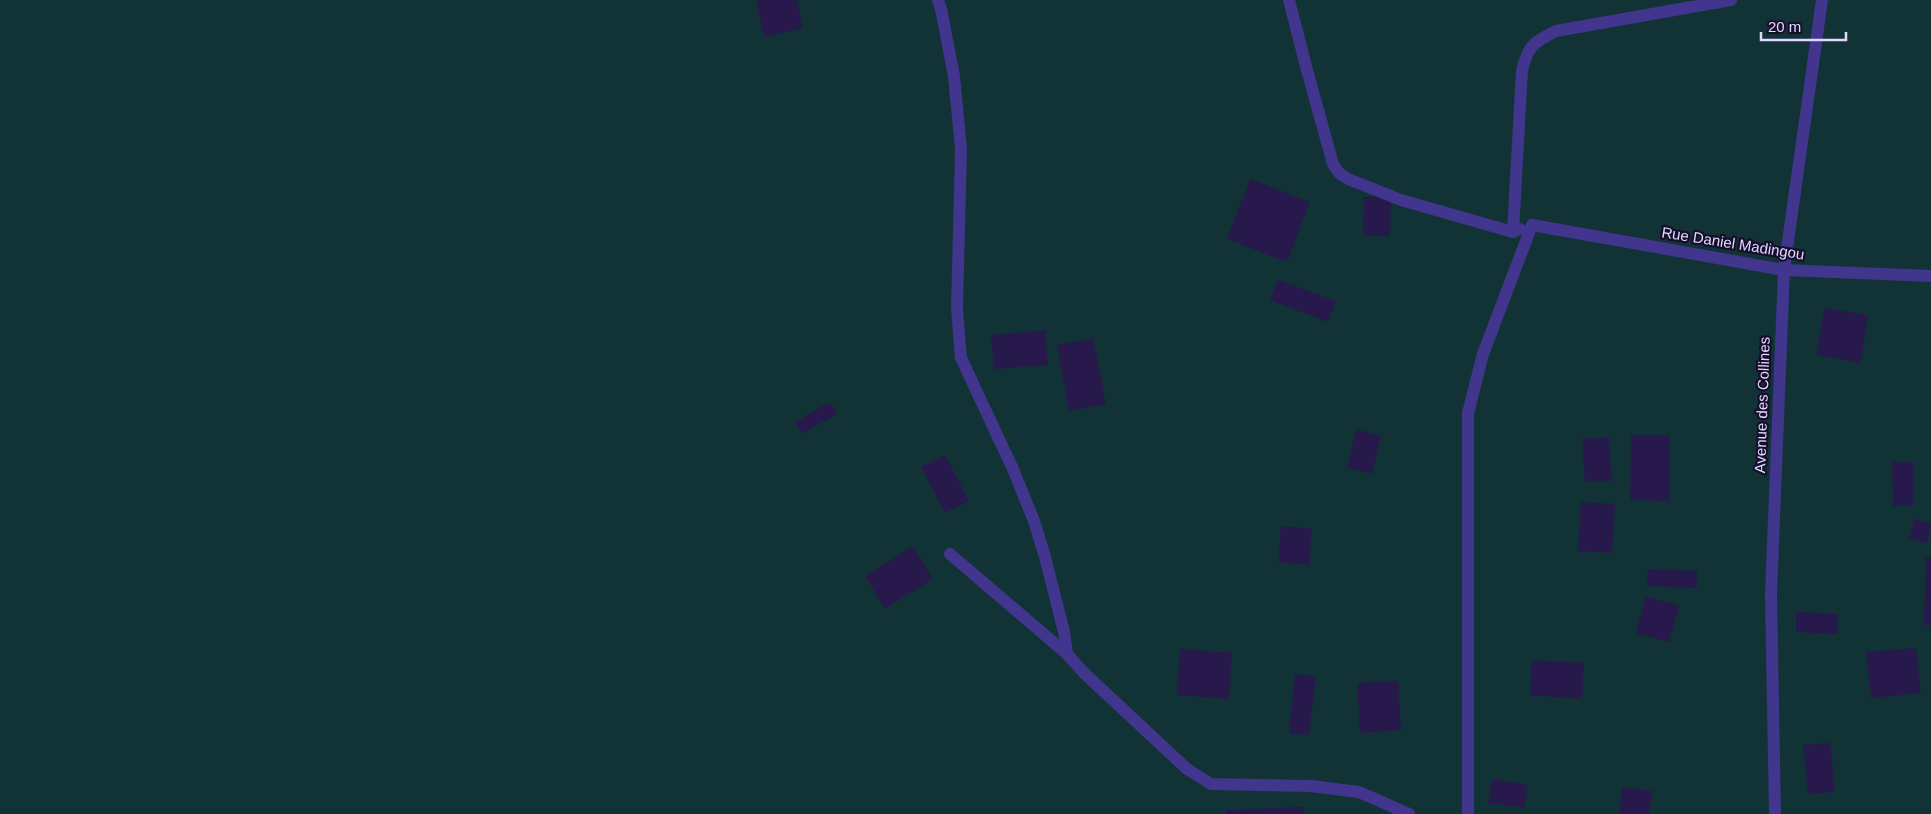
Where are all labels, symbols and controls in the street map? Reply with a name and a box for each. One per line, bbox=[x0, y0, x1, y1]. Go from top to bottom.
scale bar bbox=[1761, 10, 1846, 42]
text: 20 m bbox=[1768, 18, 1801, 35]
street label: Rue Daniel Madingou bbox=[1660, 223, 1806, 263]
street label: Avenue des Collines bbox=[1751, 337, 1773, 473]

